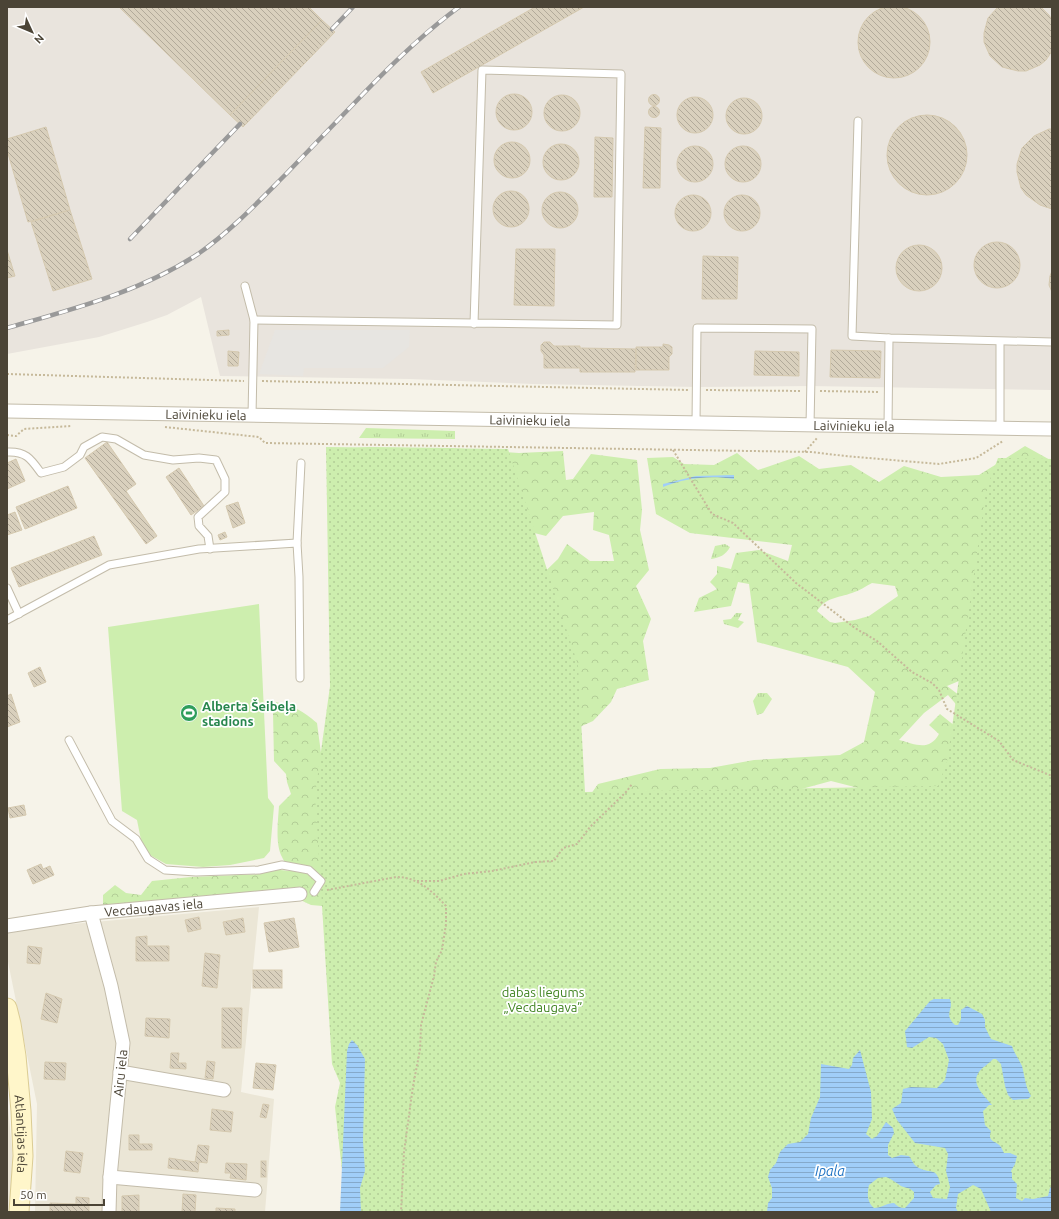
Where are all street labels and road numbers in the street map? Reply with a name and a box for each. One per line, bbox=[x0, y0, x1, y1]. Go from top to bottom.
street label: Laivinieku iela bbox=[165, 407, 247, 422]
street label: Laivinieku iela bbox=[489, 412, 571, 428]
street label: Laivinieku iela bbox=[813, 418, 895, 433]
street label: Vecdaugavas iela bbox=[104, 896, 204, 919]
street label: Airu iela bbox=[111, 1049, 129, 1097]
street label: Atlantijas iela bbox=[13, 1094, 30, 1173]

